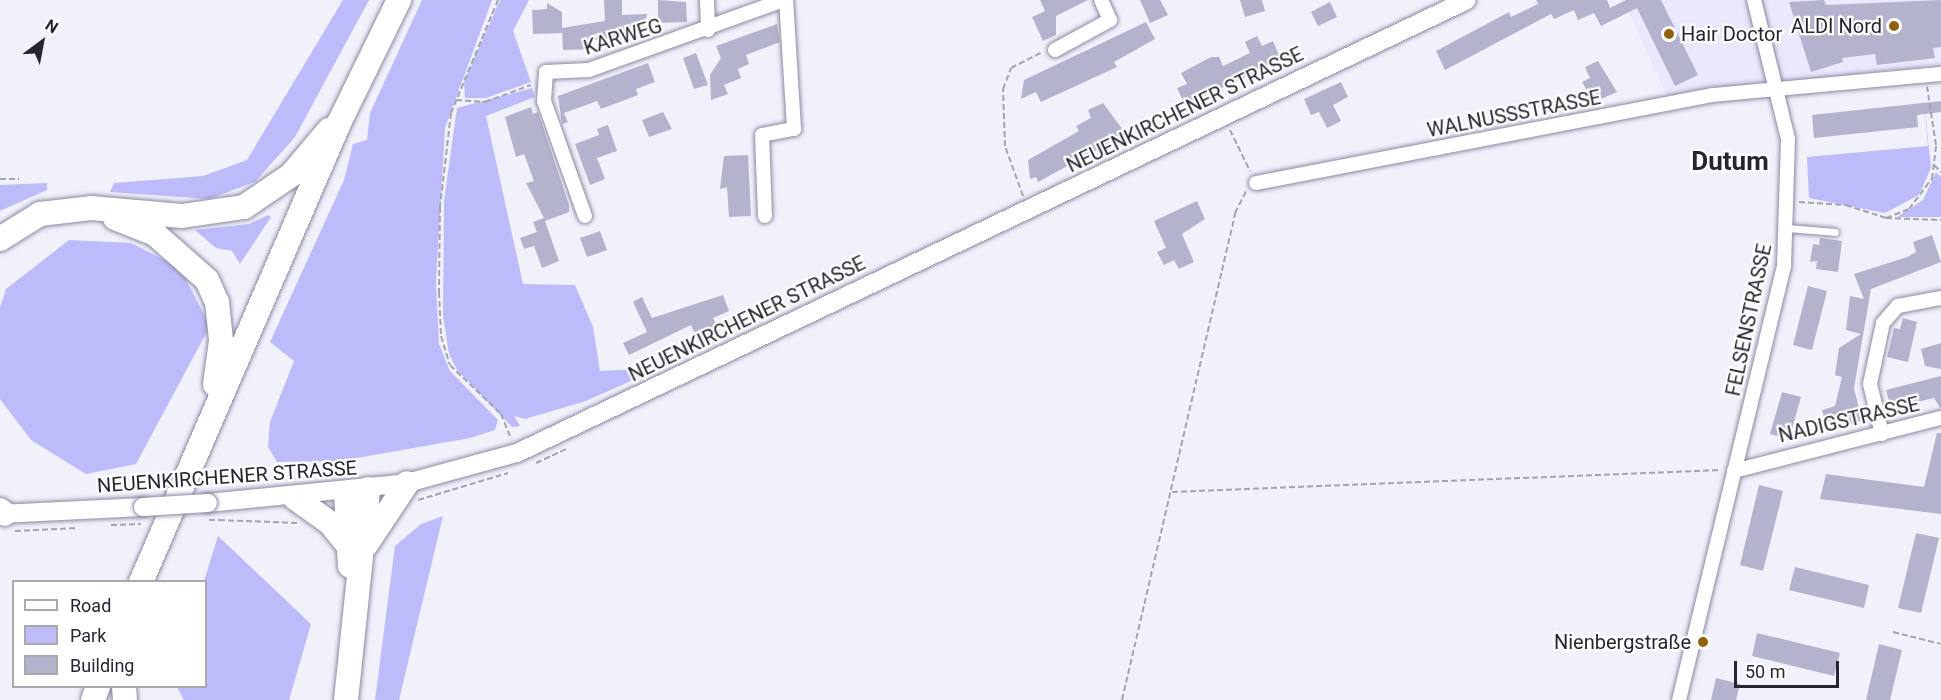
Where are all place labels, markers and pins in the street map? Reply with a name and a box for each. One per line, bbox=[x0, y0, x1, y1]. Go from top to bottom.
place label: ALDI Nord bbox=[1791, 14, 1882, 38]
marker: ALDI Nord bbox=[1887, 19, 1901, 33]
place label: Hair Doctor bbox=[1681, 22, 1782, 46]
marker: Hair Doctor bbox=[1662, 27, 1676, 41]
place label: Nienbergstraße bbox=[1554, 630, 1691, 654]
marker: Nienbergstraße bbox=[1696, 635, 1710, 649]

